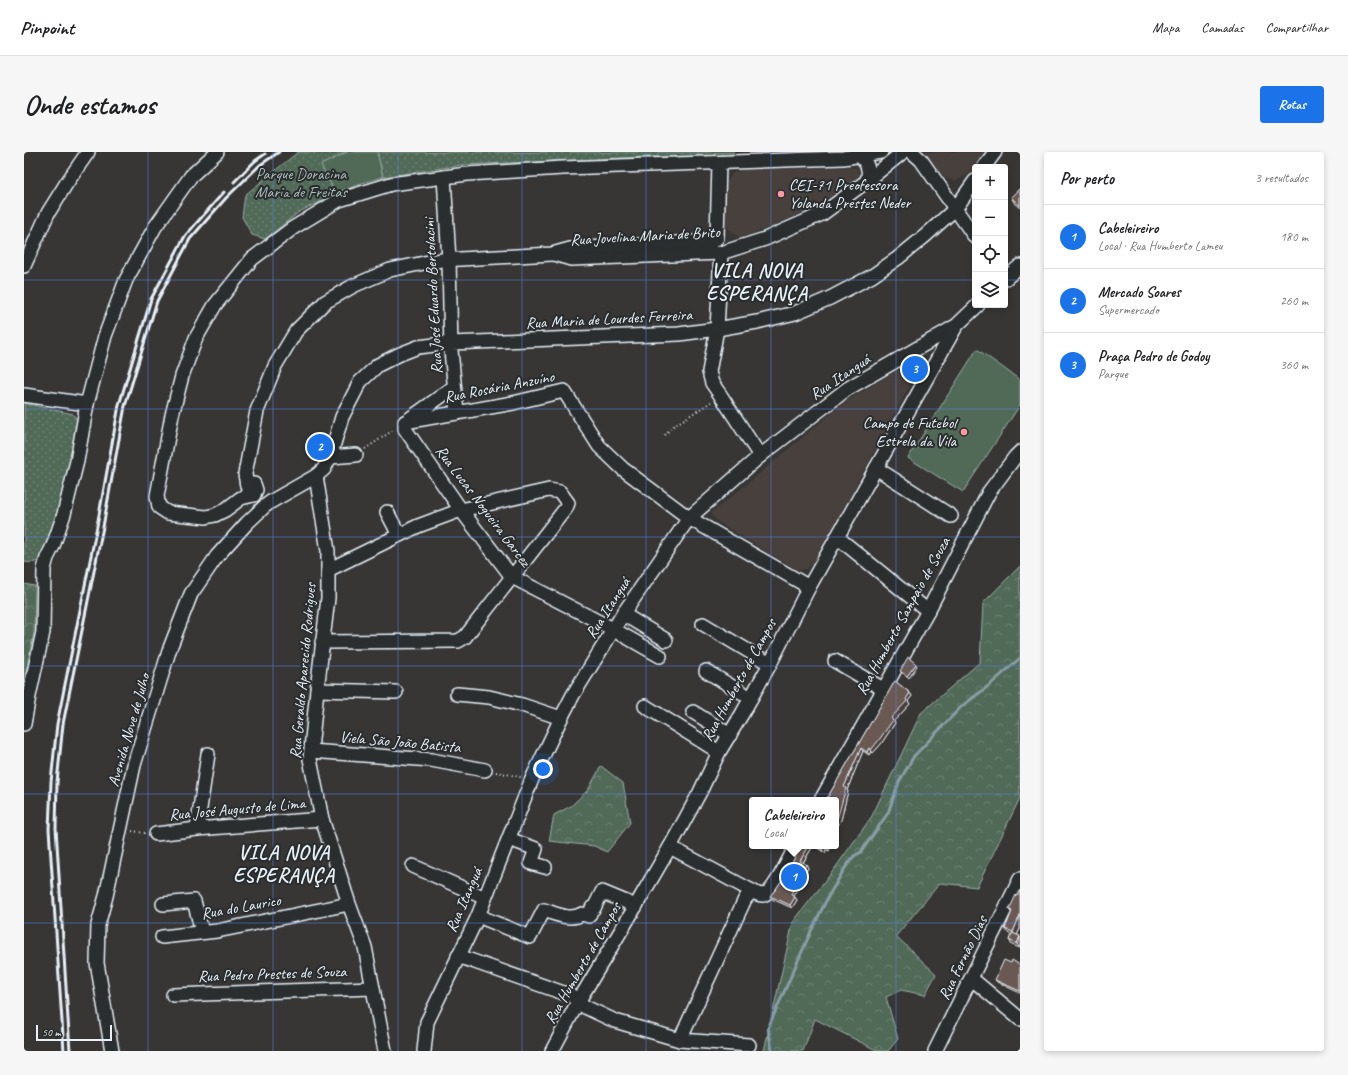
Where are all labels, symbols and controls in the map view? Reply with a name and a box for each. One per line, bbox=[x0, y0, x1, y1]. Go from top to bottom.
text: Pinpoint bbox=[20, 16, 74, 40]
text: Mapa bbox=[1152, 19, 1179, 36]
text: Camadas bbox=[1201, 19, 1244, 36]
text: Compartilhar bbox=[1266, 19, 1328, 36]
button: Rotas bbox=[1260, 86, 1324, 123]
text: Onde estamos bbox=[24, 87, 156, 122]
park label: Parque Doracina Maria de Freitas bbox=[255, 164, 349, 202]
map controls bbox=[972, 164, 1008, 308]
button: + bbox=[972, 164, 1008, 200]
text: Por perto bbox=[1060, 168, 1114, 189]
text: 3 resultados bbox=[1255, 170, 1308, 186]
place label: CEI-71 Preofessora Yolanda Prestes Neder bbox=[789, 175, 912, 213]
marker: CEI-71 Preofessora Yolanda Prestes Neder bbox=[776, 189, 786, 199]
button: − bbox=[972, 200, 1008, 236]
street label: Rua José Eduardo Bertolacini bbox=[419, 215, 447, 375]
text: Cabeleireiro bbox=[1098, 219, 1158, 238]
street label: Rua Jovelina Maria de Brito bbox=[570, 222, 722, 250]
text: 1 bbox=[1070, 229, 1076, 245]
text: 180 m bbox=[1280, 229, 1308, 245]
button: locate bbox=[972, 236, 1008, 272]
text: Local · Rua Humberto Lameu bbox=[1098, 238, 1223, 254]
district label: VILA NOVA ESPERANÇA bbox=[706, 258, 809, 306]
button: layers bbox=[972, 272, 1008, 308]
text: Mercado Soares bbox=[1098, 283, 1181, 302]
text: 2 bbox=[1070, 293, 1076, 309]
text: 260 m bbox=[1280, 293, 1308, 309]
text: Supermercado bbox=[1098, 302, 1159, 318]
street label: Rua Maria de Lourdes Ferreira bbox=[525, 305, 694, 333]
text: Praça Pedro de Godoy bbox=[1098, 347, 1209, 366]
street label: Rua Itanguá bbox=[806, 348, 876, 404]
pin: 3 bbox=[902, 354, 928, 384]
text: 3 bbox=[1070, 357, 1076, 373]
text: 360 m bbox=[1280, 357, 1308, 373]
street label: Rua Rosária Anzuíno bbox=[442, 366, 557, 407]
text: Parque bbox=[1098, 366, 1128, 382]
place label: Campo de Futebol Estrela da Vila bbox=[863, 413, 959, 451]
marker: Campo de Futebol Estrela da Vila bbox=[959, 427, 969, 437]
pin: 2 bbox=[307, 432, 333, 462]
street label: Rua Lucas Nogueira Garcez bbox=[431, 441, 536, 572]
street label: Rua Humberto Sampaio de Souza bbox=[851, 533, 955, 698]
street label: Rua Itanguá bbox=[581, 572, 636, 642]
street label: Rua Geraldo Aparecido Rodrigues bbox=[285, 581, 321, 760]
street label: Rua Humberto de Campos bbox=[697, 614, 782, 745]
street label: Avenida Nove de Julho bbox=[103, 669, 155, 789]
street label: Viela São João Batista bbox=[339, 727, 462, 757]
your location bbox=[533, 759, 553, 779]
street label: Rua José Augusto de Lima bbox=[168, 793, 307, 825]
popup bbox=[749, 797, 839, 849]
text: Cabeleireiro bbox=[764, 806, 824, 825]
text: Local bbox=[764, 825, 786, 841]
district label: VILA NOVA ESPERANÇA bbox=[233, 840, 336, 888]
pin: 1 bbox=[781, 862, 807, 892]
street label: Rua Itanguá bbox=[441, 863, 488, 935]
street label: Rua do Laurico bbox=[200, 890, 284, 924]
street label: Rua Humberto de Campos bbox=[540, 897, 627, 1027]
street label: Rua Fernão Dias bbox=[934, 911, 993, 1003]
street label: Rua Pedro Prestes de Souza bbox=[197, 961, 348, 987]
scale bar bbox=[36, 1023, 112, 1042]
text: 50 m bbox=[42, 1025, 61, 1039]

